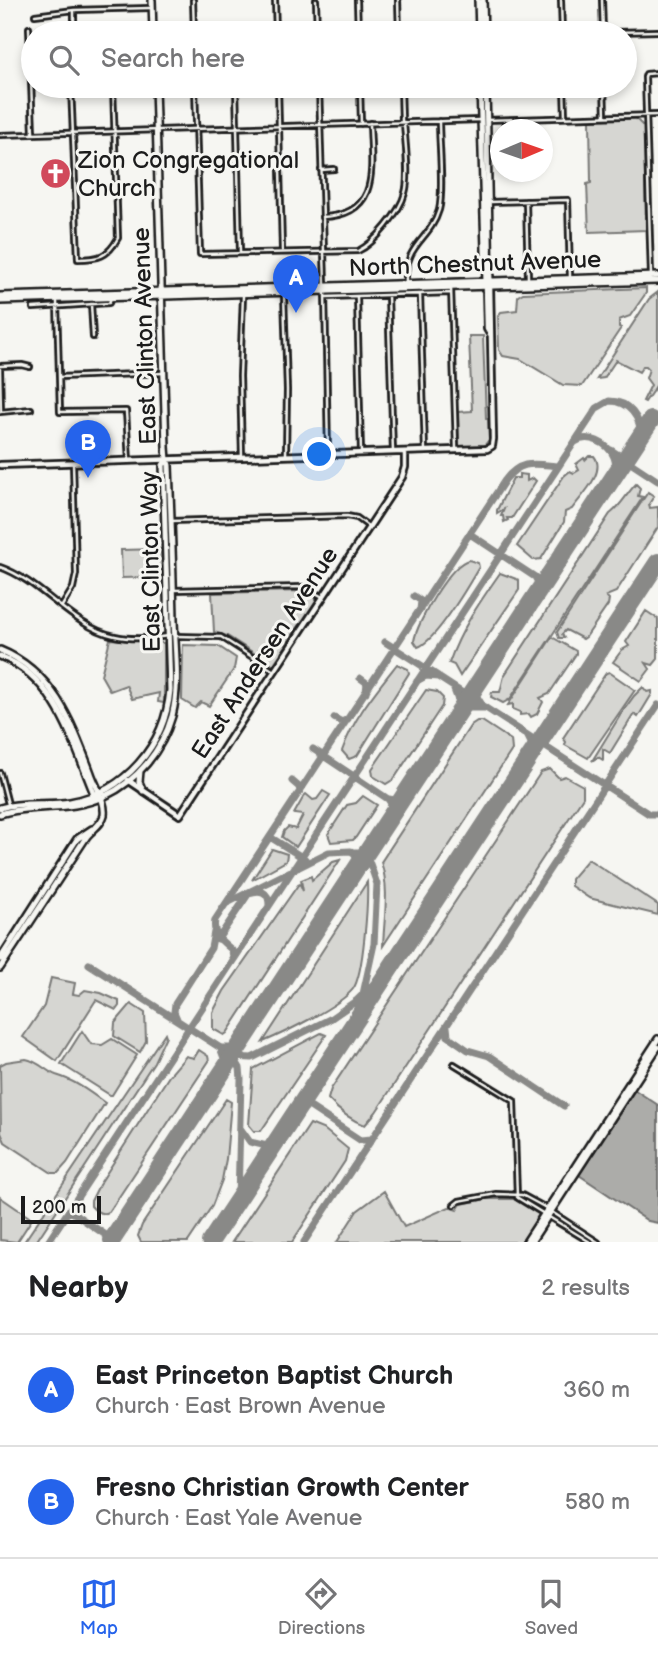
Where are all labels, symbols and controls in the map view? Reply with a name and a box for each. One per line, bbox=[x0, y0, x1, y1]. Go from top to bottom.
search box bbox=[21, 21, 637, 98]
icon: search bbox=[45, 41, 83, 79]
text: Search here bbox=[101, 44, 245, 75]
north arrow bbox=[490, 119, 553, 182]
place label: Zion Congregational Church bbox=[77, 146, 299, 203]
church icon: Zion Congregational Church bbox=[38, 157, 72, 191]
street label: East Clinton Avenue bbox=[127, 227, 163, 445]
street label: North Chestnut Avenue bbox=[348, 245, 602, 283]
pin: A bbox=[273, 255, 319, 313]
pin: B bbox=[65, 420, 111, 478]
your location bbox=[302, 437, 336, 471]
street label: East Clinton Way bbox=[135, 471, 167, 653]
street label: East Andersen Avenue bbox=[186, 542, 344, 764]
scale bar bbox=[21, 1193, 102, 1225]
text: 200 m bbox=[32, 1196, 86, 1219]
text: Nearby bbox=[28, 1270, 128, 1306]
text: 2 results bbox=[541, 1274, 630, 1302]
text: East Princeton Baptist Church bbox=[95, 1361, 453, 1392]
text: A bbox=[44, 1376, 58, 1404]
text: 360 m bbox=[563, 1376, 630, 1404]
text: Church · East Brown Avenue bbox=[95, 1392, 386, 1420]
text: Fresno Christian Growth Center bbox=[95, 1473, 469, 1504]
text: B bbox=[43, 1488, 59, 1516]
text: 580 m bbox=[565, 1488, 630, 1516]
text: Church · East Yale Avenue bbox=[95, 1504, 362, 1532]
tab: Map bbox=[80, 1575, 118, 1640]
tab: Directions bbox=[278, 1575, 365, 1640]
tab: Saved bbox=[525, 1575, 578, 1640]

